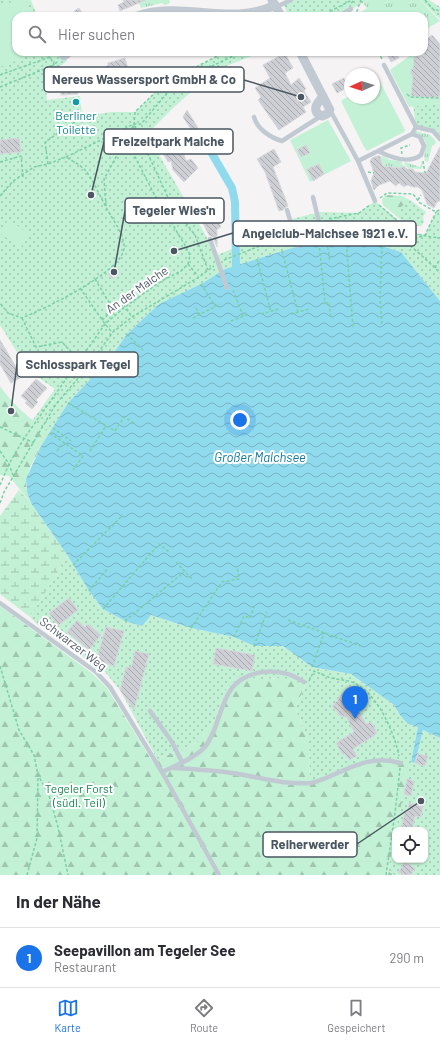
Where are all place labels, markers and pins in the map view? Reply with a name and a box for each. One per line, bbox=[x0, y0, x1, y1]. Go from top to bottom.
callout: Nereus Wassersport GmbH & Co bbox=[44, 67, 244, 92]
marker: Berliner Toilette bbox=[71, 97, 81, 107]
place label: Berliner Toilette bbox=[55, 108, 97, 136]
callout: Freizeitpark Malche bbox=[104, 129, 233, 154]
callout: Tegeler Wies'n bbox=[125, 198, 224, 223]
callout: Angelclub-Malchsee 1921 e.V. bbox=[233, 221, 416, 246]
callout: Schlosspark Tegel bbox=[17, 352, 138, 377]
pin: 1 bbox=[342, 686, 368, 719]
callout: Reiherwerder bbox=[263, 832, 357, 857]

